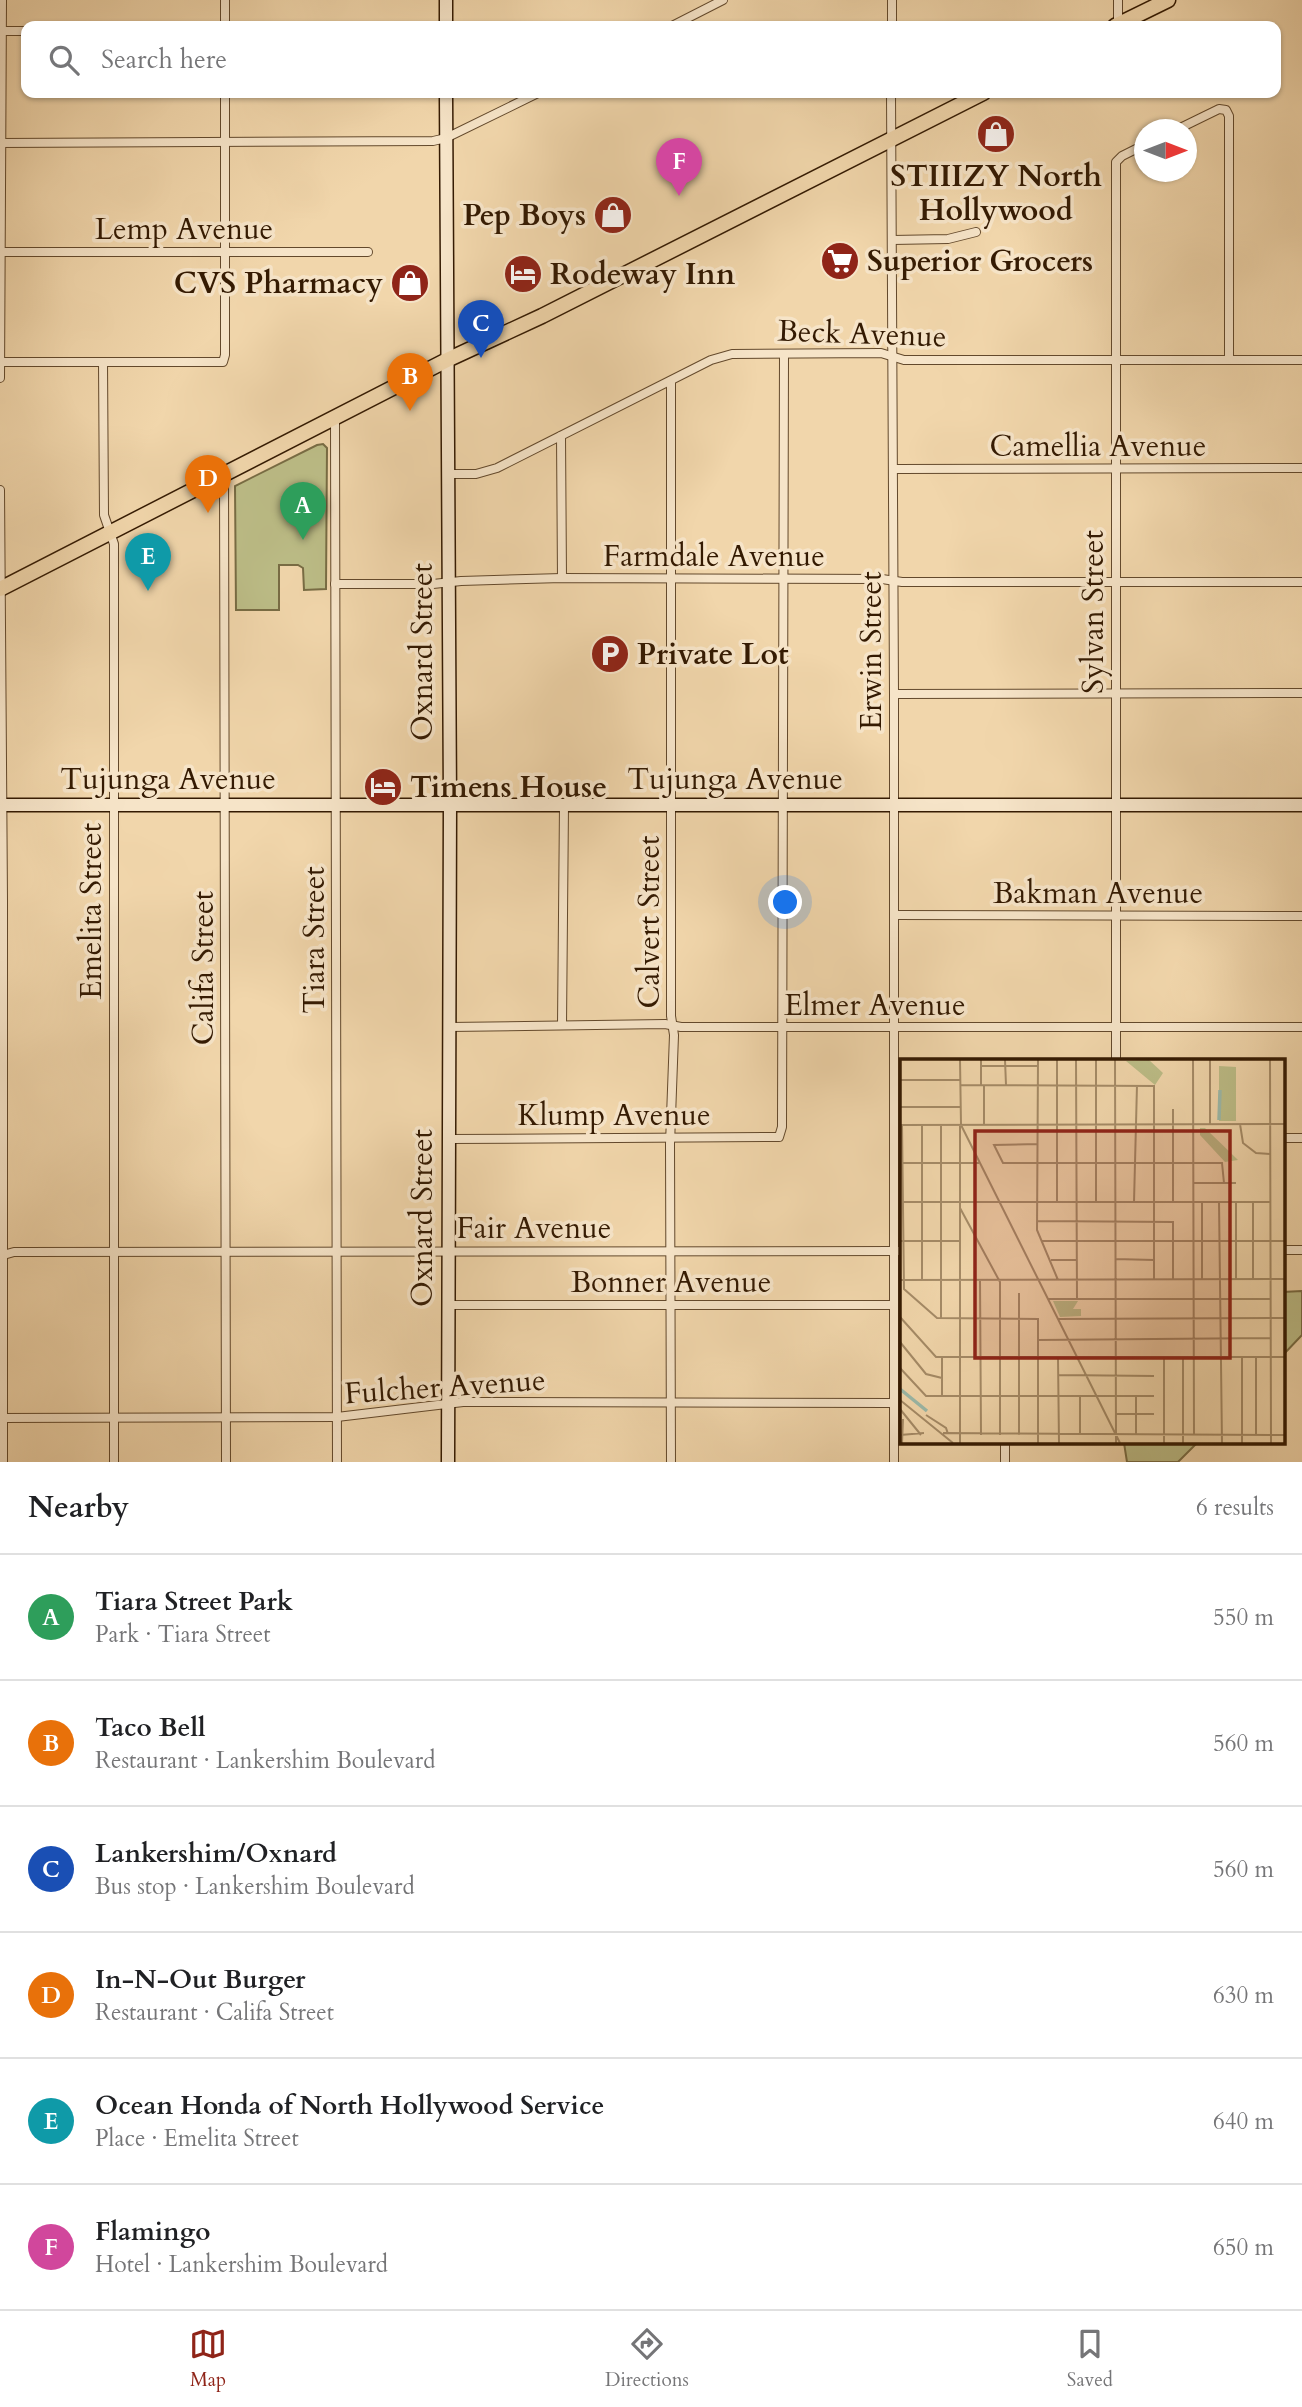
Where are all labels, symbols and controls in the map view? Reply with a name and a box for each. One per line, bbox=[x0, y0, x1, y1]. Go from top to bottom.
search box bbox=[21, 21, 1281, 98]
icon: search bbox=[45, 41, 83, 79]
text: Search here bbox=[101, 42, 227, 77]
shop icon: STIIIZY North Hollywood bbox=[975, 113, 1017, 155]
north arrow bbox=[1134, 119, 1197, 182]
pin: F bbox=[656, 138, 702, 196]
place label: STIIIZY North Hollywood bbox=[890, 156, 1102, 231]
shop icon: Pep Boys bbox=[592, 194, 634, 236]
place label: Pep Boys bbox=[463, 195, 586, 236]
street label: Lemp Avenue bbox=[95, 209, 273, 250]
supermarket icon: Superior Grocers bbox=[819, 240, 861, 282]
place label: Superior Grocers bbox=[867, 241, 1093, 282]
hotel icon: Rodeway Inn bbox=[502, 253, 544, 295]
place label: Rodeway Inn bbox=[550, 254, 735, 295]
shop icon: CVS Pharmacy bbox=[389, 262, 431, 304]
place label: CVS Pharmacy bbox=[174, 263, 383, 304]
pin: C bbox=[458, 300, 504, 358]
street label: Beck Avenue bbox=[777, 311, 947, 357]
pin: B bbox=[387, 353, 433, 411]
street label: Camellia Avenue bbox=[990, 426, 1206, 467]
pin: D bbox=[185, 455, 231, 513]
pin: A bbox=[280, 482, 326, 540]
street label: Sylvan Street bbox=[1073, 530, 1114, 694]
pin: E bbox=[125, 533, 171, 591]
street label: Farmdale Avenue bbox=[603, 536, 825, 577]
street label: Oxnard Street bbox=[402, 562, 443, 741]
street label: Erwin Street bbox=[851, 571, 892, 731]
parking icon: Private Lot bbox=[589, 633, 631, 675]
place label: Private Lot bbox=[637, 634, 789, 675]
street label: Tujunga Avenue bbox=[60, 759, 276, 800]
street label: Tujunga Avenue bbox=[627, 759, 843, 800]
hotel icon: Timens House bbox=[362, 766, 404, 808]
place label: Timens House bbox=[410, 767, 607, 808]
street label: Emelita Street bbox=[71, 822, 112, 999]
street label: Calvert Street bbox=[629, 835, 670, 1008]
street label: Tiara Street bbox=[294, 866, 335, 1014]
street label: Bakman Avenue bbox=[993, 873, 1203, 914]
your location bbox=[768, 885, 802, 919]
street label: Califa Street bbox=[183, 890, 224, 1045]
street label: Elmer Avenue bbox=[784, 985, 966, 1026]
inset map bbox=[900, 1059, 1284, 1444]
street label: Klump Avenue bbox=[517, 1095, 711, 1136]
street label: Oxnard Street bbox=[402, 1128, 443, 1307]
street label: Fair Avenue bbox=[457, 1208, 611, 1249]
street label: Bonner Avenue bbox=[571, 1262, 771, 1303]
street label: Fulcher Avenue bbox=[343, 1360, 547, 1414]
text: Nearby bbox=[28, 1487, 129, 1528]
text: 6 results bbox=[1196, 1492, 1274, 1523]
text: Tiara Street Park bbox=[95, 1584, 293, 1619]
text: A bbox=[42, 1602, 60, 1633]
text: 550 m bbox=[1213, 1602, 1274, 1633]
text: Park · Tiara Street bbox=[95, 1619, 271, 1650]
text: Taco Bell bbox=[95, 1710, 206, 1745]
text: B bbox=[43, 1728, 59, 1759]
text: 560 m bbox=[1213, 1728, 1274, 1759]
text: Restaurant · Lankershim Boulevard bbox=[95, 1745, 435, 1776]
text: Lankershim/Oxnard bbox=[95, 1836, 337, 1871]
text: C bbox=[42, 1854, 60, 1885]
text: 560 m bbox=[1213, 1854, 1274, 1885]
text: Bus stop · Lankershim Boulevard bbox=[95, 1871, 415, 1902]
text: In-N-Out Burger bbox=[95, 1962, 306, 1997]
text: D bbox=[41, 1980, 61, 2011]
text: 630 m bbox=[1213, 1980, 1274, 2011]
text: Restaurant · Califa Street bbox=[95, 1997, 334, 2028]
text: Ocean Honda of North Hollywood Service bbox=[95, 2088, 604, 2123]
text: E bbox=[44, 2106, 58, 2137]
text: 640 m bbox=[1213, 2106, 1274, 2137]
text: Place · Emelita Street bbox=[95, 2123, 299, 2154]
text: Flamingo bbox=[95, 2214, 211, 2249]
text: F bbox=[44, 2232, 58, 2263]
text: 650 m bbox=[1213, 2232, 1274, 2263]
text: Hotel · Lankershim Boulevard bbox=[95, 2249, 388, 2280]
tab: Map bbox=[189, 2325, 227, 2393]
tab: Directions bbox=[605, 2325, 689, 2393]
tab: Saved bbox=[1067, 2325, 1113, 2393]

